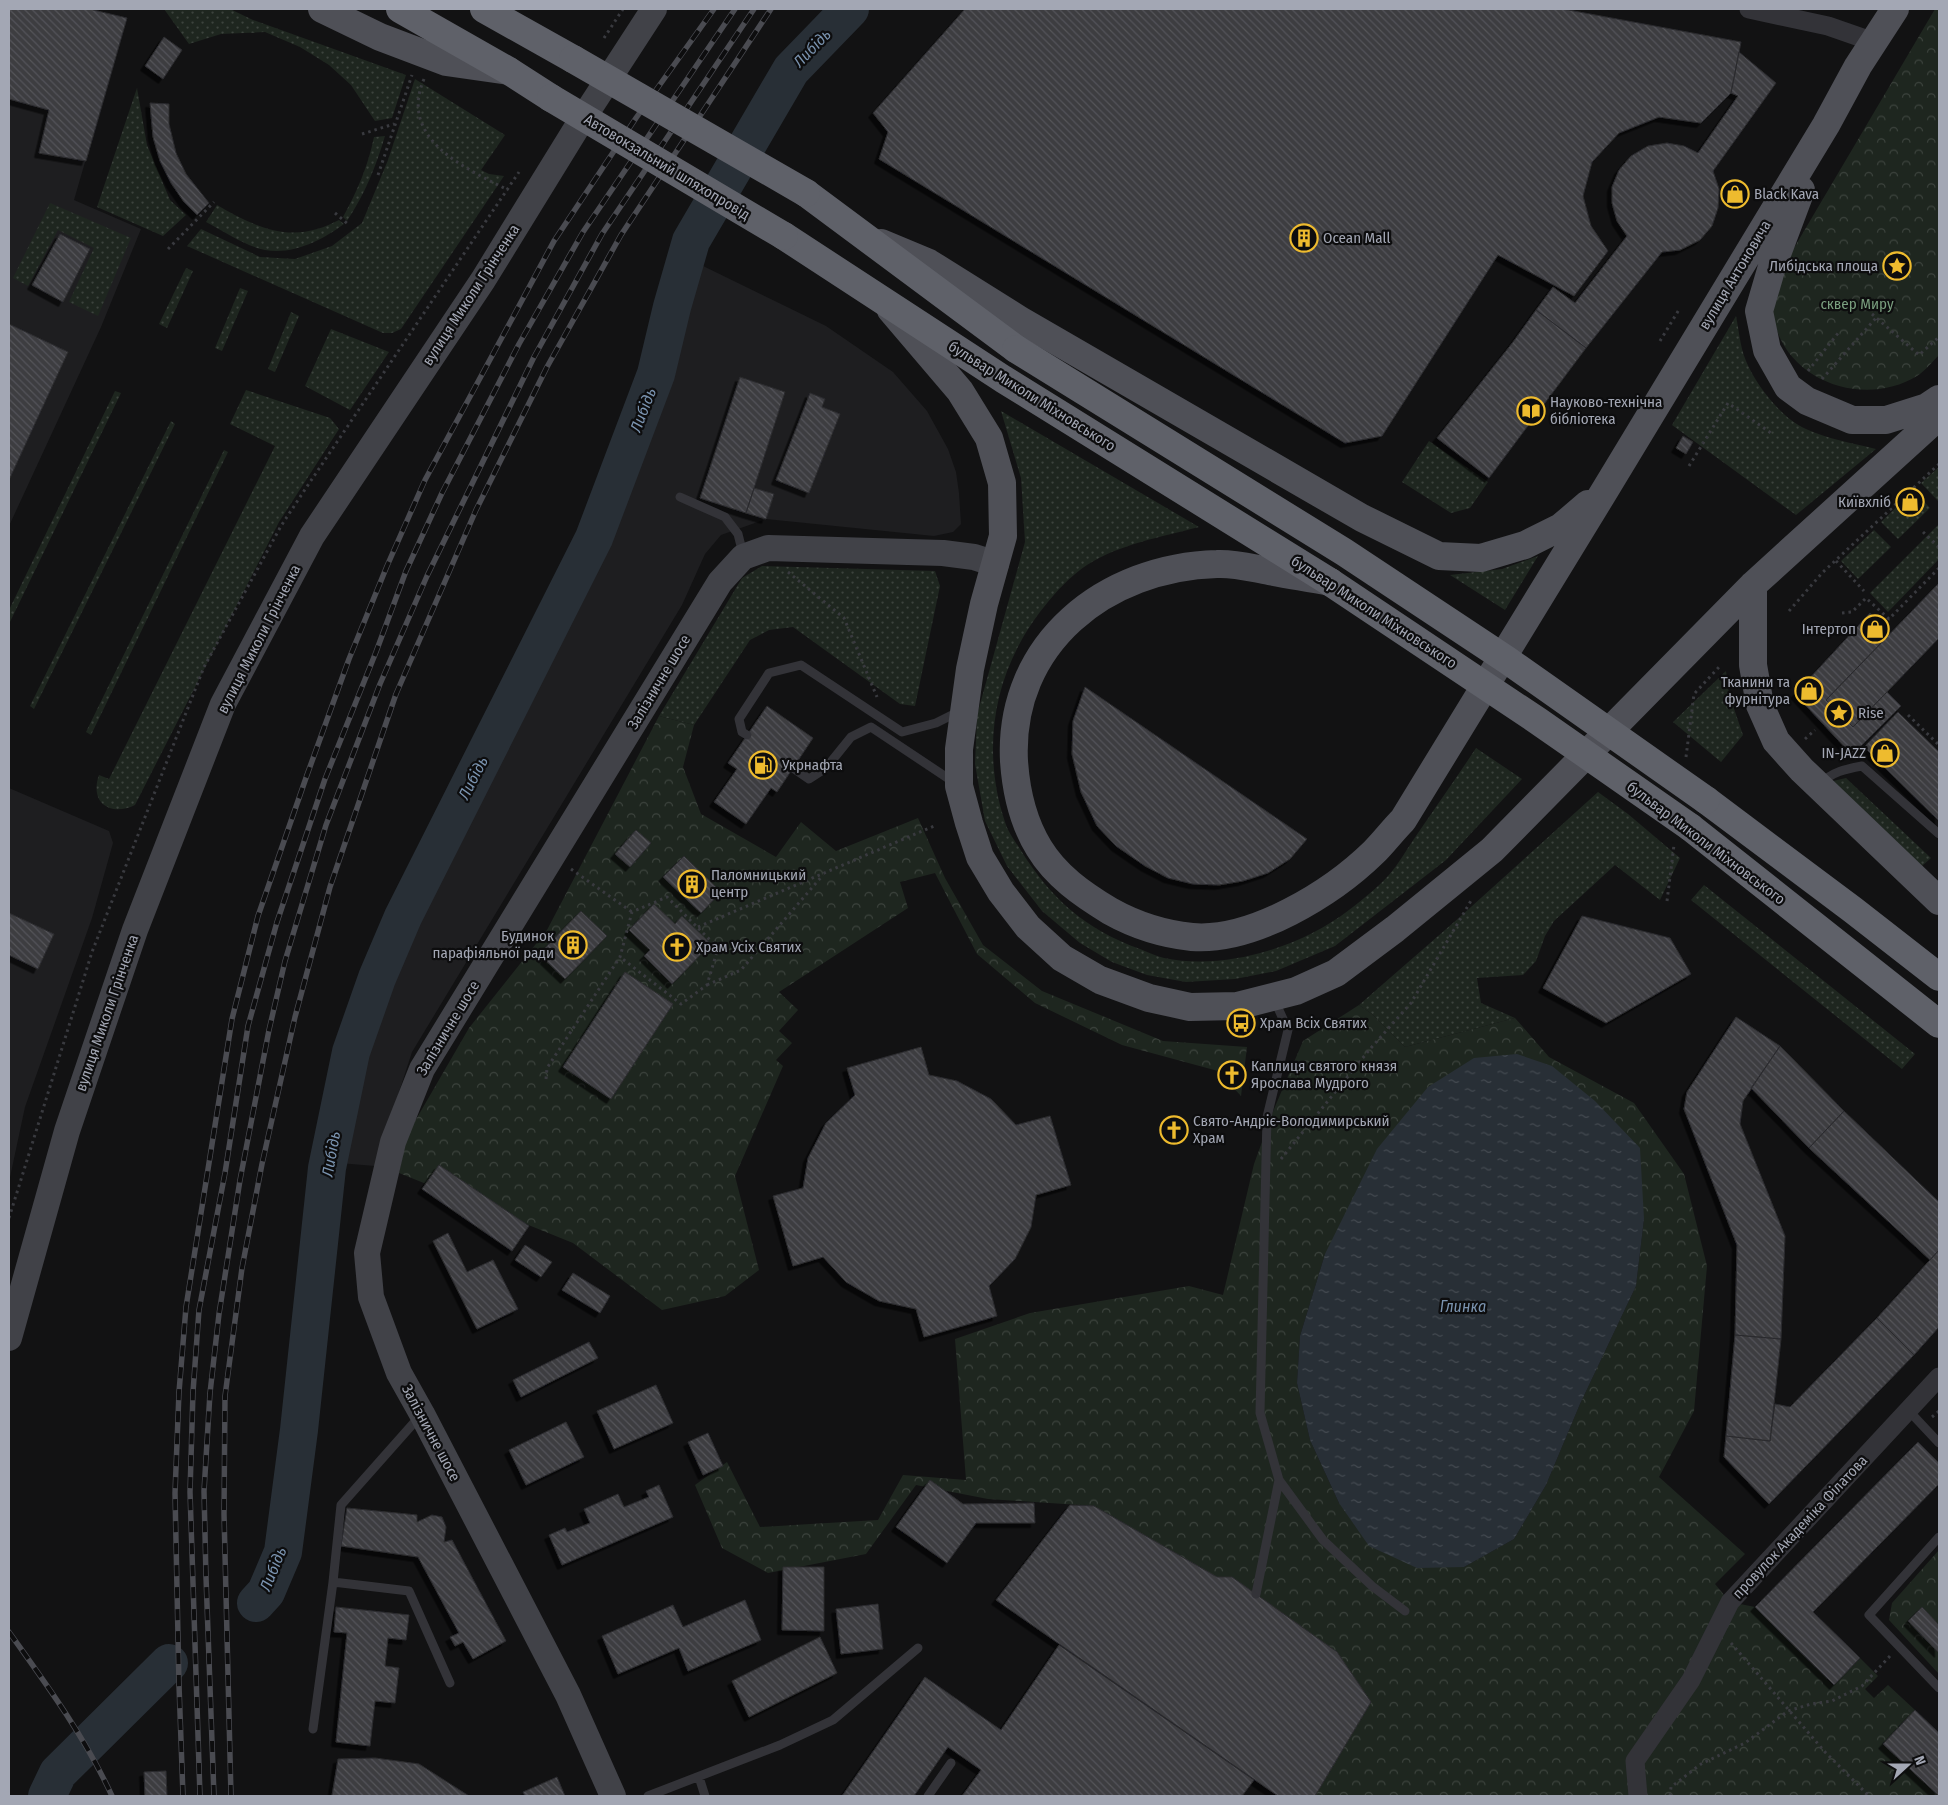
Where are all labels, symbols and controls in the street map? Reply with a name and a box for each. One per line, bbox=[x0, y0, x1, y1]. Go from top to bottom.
water label: Либідь bbox=[789, 25, 835, 72]
street label: Автовокзальний шляхопровід bbox=[581, 110, 753, 224]
shop icon: Black Kava bbox=[1720, 179, 1750, 209]
place label: Black Kava bbox=[1754, 185, 1819, 203]
street label: вулиця Антоновича bbox=[1695, 217, 1775, 333]
street label: вулиця Миколи Грінченка bbox=[419, 221, 523, 369]
building icon: Ocean Mall bbox=[1289, 223, 1319, 253]
place label: Ocean Mall bbox=[1323, 229, 1390, 247]
place icon: Либідська площа bbox=[1882, 251, 1912, 281]
place label: Либідська площа bbox=[1769, 257, 1878, 275]
park label: сквер Миру bbox=[1820, 295, 1894, 313]
street label: бульвар Миколи Міхновського bbox=[945, 337, 1119, 455]
water label: Либідь bbox=[626, 385, 660, 436]
place label: Науково-технічна бібліотека bbox=[1550, 393, 1662, 428]
library icon: Науково-технічна бібліотека bbox=[1516, 396, 1546, 426]
shop icon: Київхліб bbox=[1895, 487, 1925, 517]
place label: Київхліб bbox=[1838, 493, 1891, 511]
street label: бульвар Миколи Міхновського bbox=[1288, 552, 1460, 672]
street label: вулиця Миколи Грінченка bbox=[214, 561, 304, 717]
shop icon: Інтертоп bbox=[1860, 614, 1890, 644]
place label: Інтертоп bbox=[1802, 620, 1856, 638]
street label: Залізничне шосе bbox=[624, 631, 694, 733]
place label: Тканини та фурнітура bbox=[1721, 673, 1790, 708]
shop icon: Тканини та фурнітура bbox=[1794, 676, 1824, 706]
place icon: Rise bbox=[1824, 698, 1854, 728]
place label: Rise bbox=[1858, 704, 1884, 722]
shop icon: IN-JAZZ bbox=[1870, 738, 1900, 768]
place label: IN-JAZZ bbox=[1822, 744, 1866, 762]
fuel station icon: Укрнафта bbox=[748, 750, 778, 780]
water label: Либідь bbox=[454, 753, 492, 804]
place label: Укрнафта bbox=[781, 756, 843, 774]
street label: бульвар Миколи Міхновського bbox=[1623, 778, 1789, 909]
place label: Паломницький центр bbox=[711, 866, 806, 901]
building icon: Паломницький центр bbox=[677, 869, 707, 899]
place label: Будинок парафіяльної ради bbox=[433, 927, 554, 962]
building icon: Будинок парафіяльної ради bbox=[558, 930, 588, 960]
street label: вулиця Миколи Грінченка bbox=[72, 932, 142, 1094]
church icon: Храм Усіх Святих bbox=[662, 932, 692, 962]
place label: Храм Усіх Святих bbox=[696, 938, 802, 956]
street label: Залізничне шосе bbox=[413, 977, 483, 1079]
bus stop icon: Храм Всіх Святих bbox=[1226, 1008, 1256, 1038]
place label: Храм Всіх Святих bbox=[1260, 1014, 1367, 1032]
place label: Каплиця святого князя Ярослава Мудрого bbox=[1251, 1057, 1397, 1092]
church icon: Каплиця святого князя Ярослава Мудрого bbox=[1217, 1060, 1247, 1090]
place label: Свято-Андріє-Володимирський Храм bbox=[1193, 1112, 1390, 1147]
church icon: Свято-Андріє-Володимирський Храм bbox=[1159, 1115, 1189, 1145]
water label: Либідь bbox=[317, 1130, 344, 1179]
water label: Глинка bbox=[1440, 1297, 1486, 1316]
street label: Залізничне шосе bbox=[398, 1381, 464, 1485]
street label: провулок Академіка Філатова bbox=[1729, 1452, 1871, 1602]
water label: Либідь bbox=[255, 1544, 290, 1595]
north arrow bbox=[1883, 1740, 1933, 1790]
text: N bbox=[1910, 1754, 1929, 1767]

